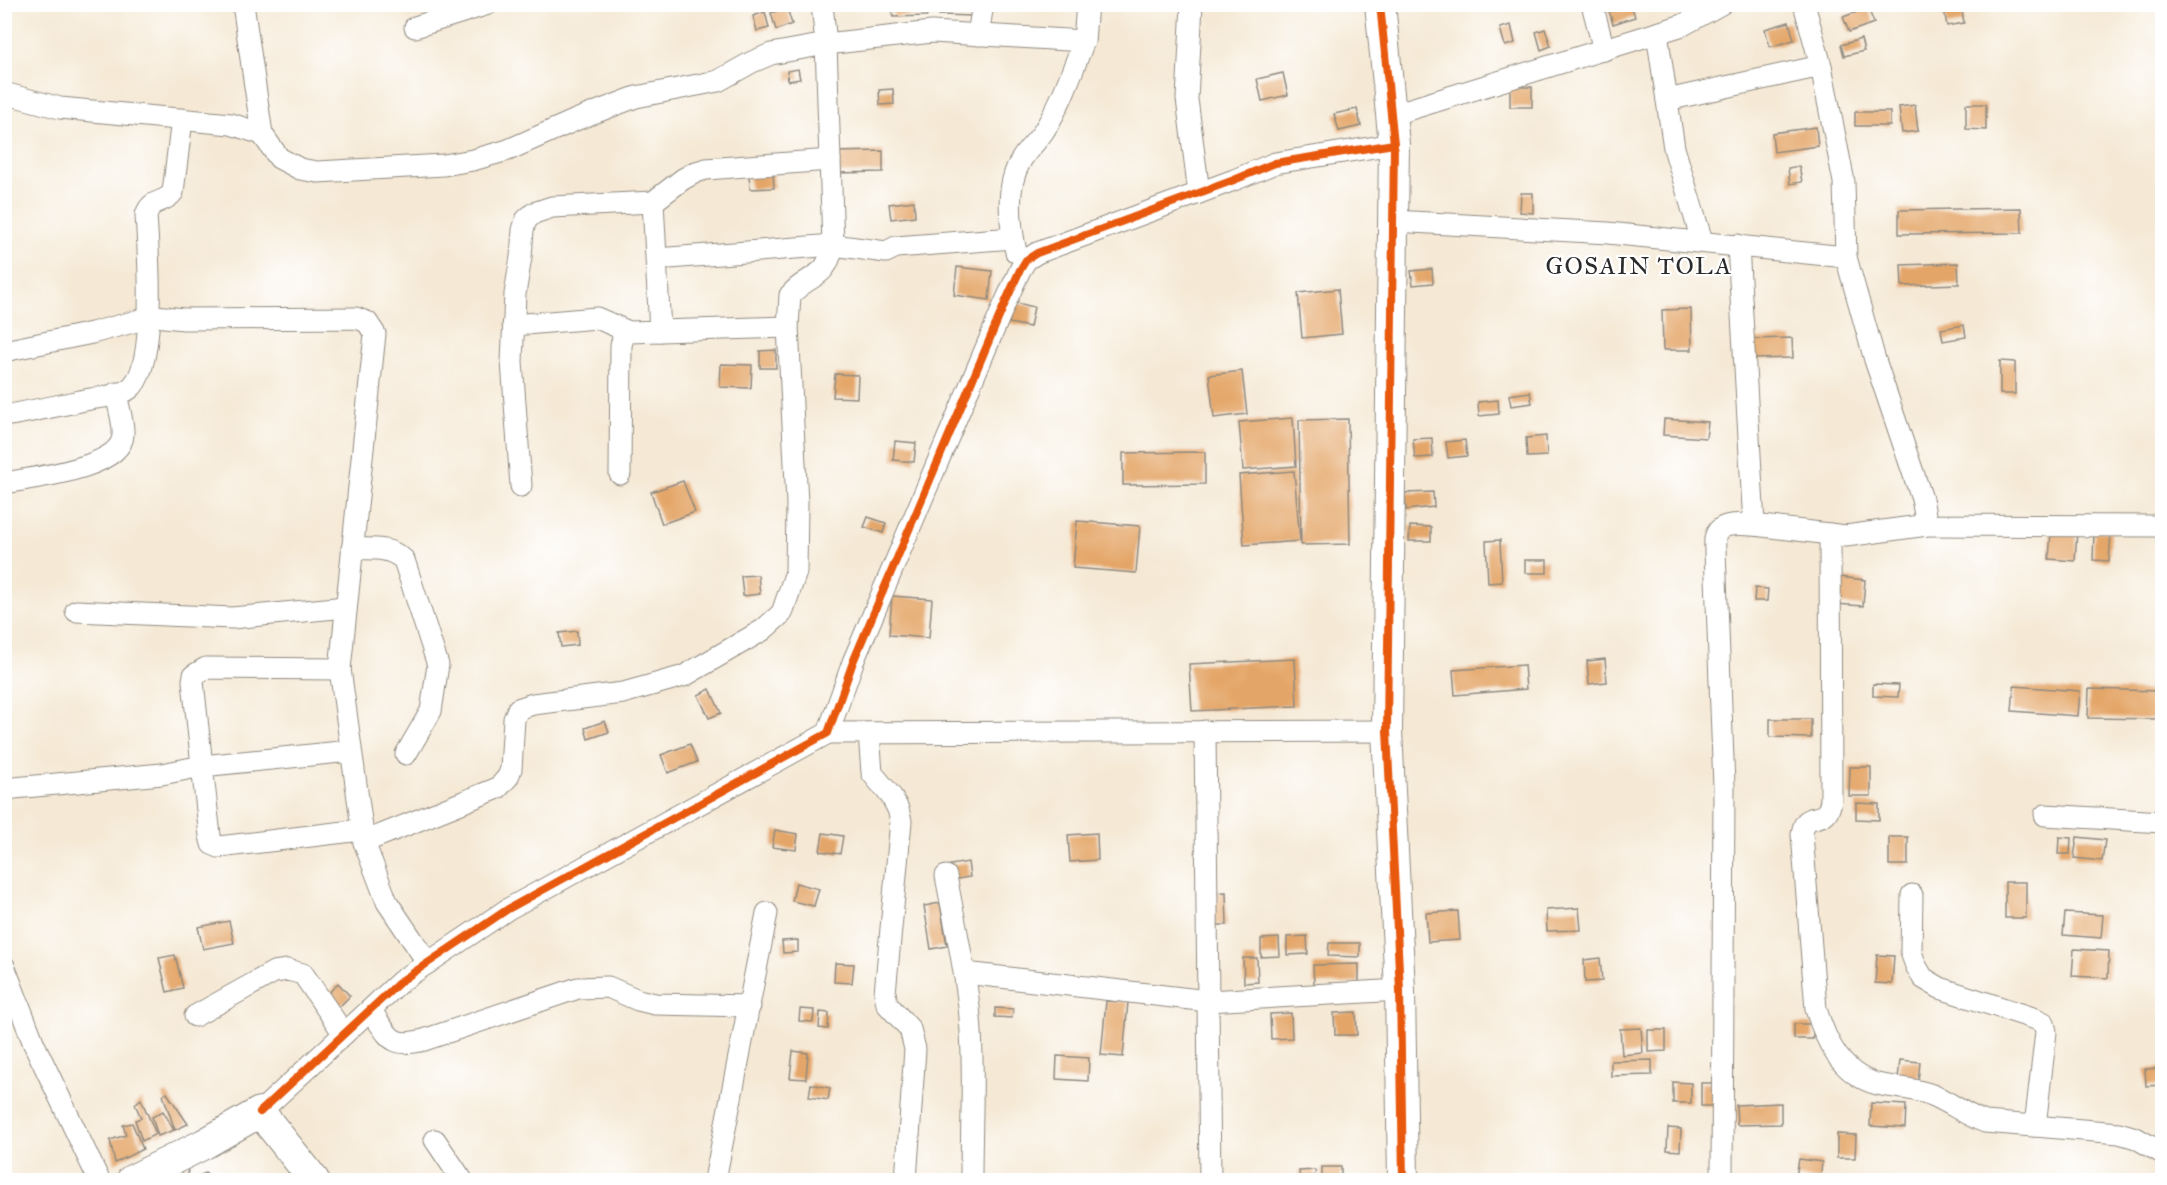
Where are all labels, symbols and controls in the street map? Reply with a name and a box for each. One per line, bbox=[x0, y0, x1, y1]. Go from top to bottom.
district label: GOSAIN TOLA bbox=[1545, 251, 1733, 281]

